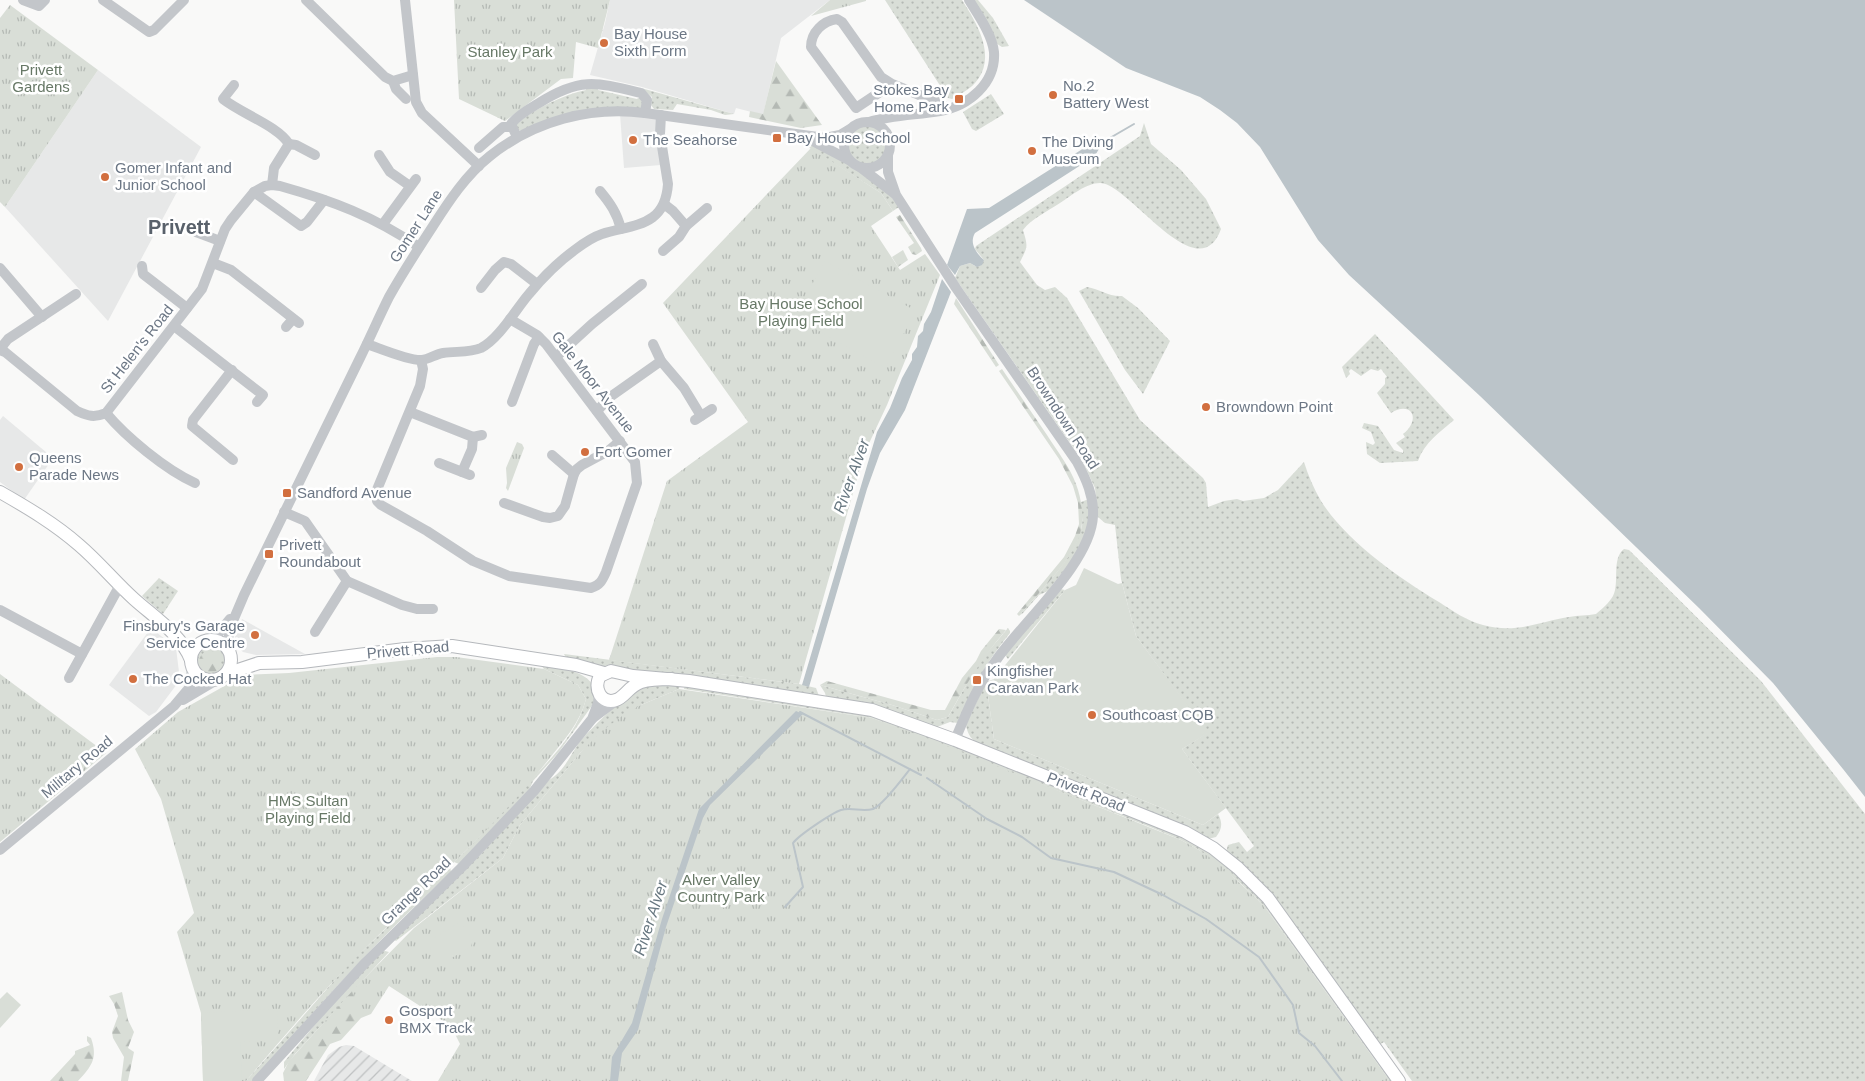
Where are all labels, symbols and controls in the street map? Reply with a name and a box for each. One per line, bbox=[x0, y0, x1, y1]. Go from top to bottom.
place label: Bay House Sixth Form bbox=[614, 25, 687, 59]
marker: Bay House Sixth Form bbox=[598, 37, 610, 49]
park label: Stanley Park bbox=[467, 43, 553, 60]
park label: Privett Gardens bbox=[12, 61, 70, 95]
place label: No.2 Battery West bbox=[1063, 77, 1149, 111]
place label: Stokes Bay Home Park bbox=[873, 81, 949, 115]
marker: No.2 Battery West bbox=[1047, 89, 1059, 101]
marker: Stokes Bay Home Park bbox=[953, 93, 965, 105]
place label: Bay House School bbox=[787, 129, 910, 146]
place label: The Seahorse bbox=[643, 131, 737, 148]
marker: Bay House School bbox=[771, 132, 783, 144]
place label: The Diving Museum bbox=[1042, 133, 1114, 167]
marker: The Seahorse bbox=[627, 134, 639, 146]
marker: The Diving Museum bbox=[1026, 145, 1038, 157]
place label: Gomer Infant and Junior School bbox=[115, 159, 232, 193]
marker: Gomer Infant and Junior School bbox=[99, 171, 111, 183]
street label: Gomer Lane bbox=[386, 186, 445, 265]
district label: Privett bbox=[148, 216, 210, 238]
park label: Bay House School Playing Field bbox=[739, 295, 863, 329]
street label: St Helen's Road bbox=[97, 301, 177, 396]
street label: Gale Moor Avenue bbox=[549, 328, 638, 436]
street label: Browndown Road bbox=[1024, 363, 1103, 472]
place label: Browndown Point bbox=[1216, 398, 1334, 415]
marker: Browndown Point bbox=[1200, 401, 1212, 413]
water label: River Alver bbox=[830, 436, 873, 516]
place label: Fort Gomer bbox=[595, 443, 672, 460]
marker: Fort Gomer bbox=[579, 446, 591, 458]
place label: Queens Parade News bbox=[29, 449, 119, 483]
marker: Queens Parade News bbox=[13, 461, 25, 473]
place label: Sandford Avenue bbox=[297, 484, 412, 501]
marker: Sandford Avenue bbox=[281, 487, 293, 499]
place label: Privett Roundabout bbox=[279, 536, 362, 570]
marker: Privett Roundabout bbox=[263, 548, 275, 560]
place label: Finsbury's Garage Service Centre bbox=[123, 617, 245, 651]
marker: Finsbury's Garage Service Centre bbox=[249, 629, 261, 641]
street label: Privett Road bbox=[366, 637, 450, 662]
place label: Kingfisher Caravan Park bbox=[987, 662, 1079, 696]
place label: The Cocked Hat bbox=[143, 670, 252, 687]
marker: The Cocked Hat bbox=[127, 673, 139, 685]
marker: Kingfisher Caravan Park bbox=[971, 674, 983, 686]
place label: Southcoast CQB bbox=[1102, 706, 1214, 723]
marker: Southcoast CQB bbox=[1086, 709, 1098, 721]
street label: Military Road bbox=[38, 732, 116, 801]
street label: Privett Road bbox=[1045, 768, 1128, 815]
park label: HMS Sultan Playing Field bbox=[265, 792, 351, 826]
street label: Grange Road bbox=[377, 853, 454, 928]
park label: Alver Valley Country Park bbox=[677, 871, 765, 905]
water label: River Alver bbox=[630, 878, 671, 958]
place label: Gosport BMX Track bbox=[399, 1002, 473, 1036]
marker: Gosport BMX Track bbox=[383, 1014, 395, 1026]

